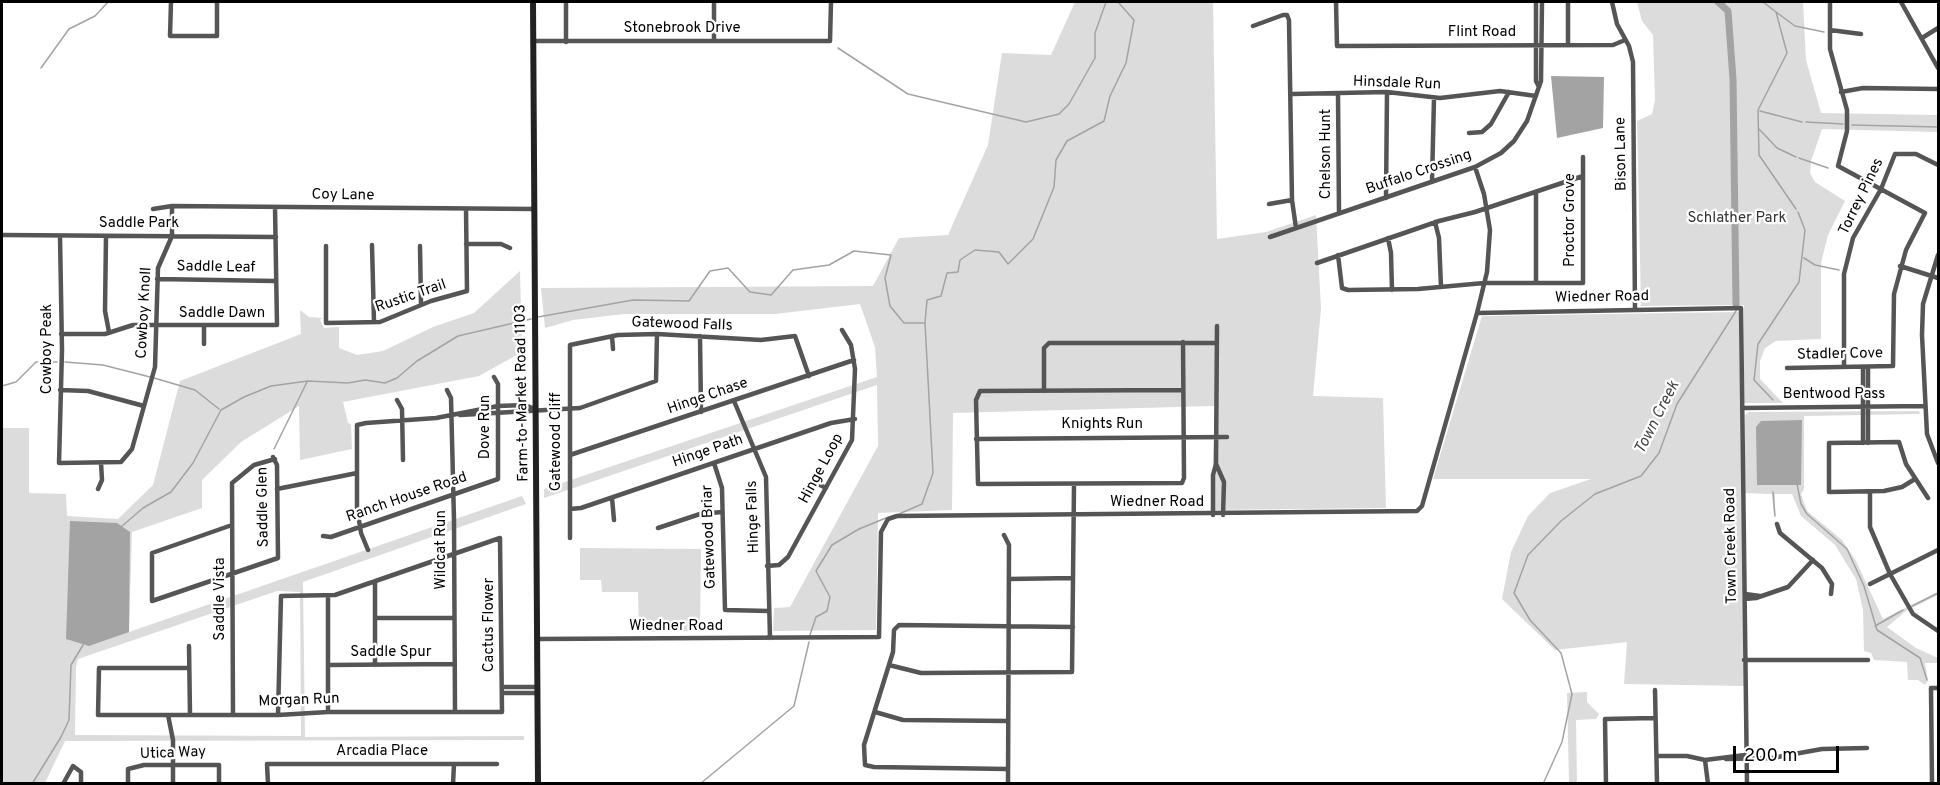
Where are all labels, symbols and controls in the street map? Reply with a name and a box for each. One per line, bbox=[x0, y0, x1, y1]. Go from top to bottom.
street label: Stonebrook Drive bbox=[623, 20, 741, 38]
street label: Flint Road bbox=[1448, 24, 1516, 42]
street label: Hinsdale Run bbox=[1353, 73, 1441, 95]
street label: Chelson Hunt bbox=[1318, 109, 1336, 199]
street label: Bison Lane bbox=[1612, 117, 1632, 191]
street label: Buffalo Crossing bbox=[1364, 147, 1474, 199]
street label: Torrey Pines bbox=[1836, 156, 1888, 238]
street label: Proctor Grove bbox=[1562, 173, 1580, 267]
street label: Coy Lane bbox=[311, 186, 375, 206]
park label: Schlather Park bbox=[1688, 210, 1786, 228]
street label: Saddle Park bbox=[99, 215, 179, 233]
street label: Saddle Leaf bbox=[176, 258, 256, 278]
street label: Cowboy Knoll bbox=[134, 267, 156, 359]
street label: Rustic Trail bbox=[373, 276, 449, 318]
street label: Wiedner Road bbox=[1555, 288, 1649, 308]
street label: Cowboy Peak bbox=[39, 304, 57, 394]
street label: Farm-to-Market Road 1103 bbox=[512, 304, 534, 482]
street label: Saddle Dawn bbox=[179, 305, 265, 323]
street label: Gatewood Falls bbox=[631, 314, 733, 336]
street label: Stadler Cove bbox=[1797, 345, 1883, 365]
street label: Hinge Chase bbox=[665, 375, 751, 419]
water label: Town Creek bbox=[1631, 378, 1685, 458]
street label: Bentwood Pass bbox=[1783, 386, 1885, 404]
street label: Gatewood Cliff bbox=[548, 393, 566, 491]
street label: Dove Run bbox=[477, 395, 495, 459]
street label: Knights Run bbox=[1061, 416, 1143, 434]
street label: Hinge Loop bbox=[796, 431, 848, 507]
street label: Hinge Path bbox=[670, 432, 746, 472]
street label: Saddle Glen bbox=[254, 467, 274, 547]
street label: Ranch House Road bbox=[344, 469, 470, 527]
street label: Hinge Falls bbox=[744, 480, 764, 554]
street label: Gatewood Briar bbox=[699, 484, 721, 590]
street label: Town Creek Road bbox=[1722, 488, 1742, 604]
street label: Wiedner Road bbox=[1110, 494, 1204, 512]
street label: Wildcat Run bbox=[433, 510, 451, 590]
street label: Saddle Vista bbox=[212, 557, 230, 641]
street label: Cactus Flower bbox=[481, 578, 499, 672]
street label: Wiedner Road bbox=[629, 618, 723, 636]
street label: Saddle Spur bbox=[350, 644, 432, 662]
street label: Morgan Run bbox=[258, 691, 340, 711]
scale bar bbox=[1736, 734, 1842, 772]
street label: Arcadia Place bbox=[336, 743, 428, 761]
street label: Utica Way bbox=[140, 744, 206, 764]
text: 200 m bbox=[1744, 745, 1797, 768]

